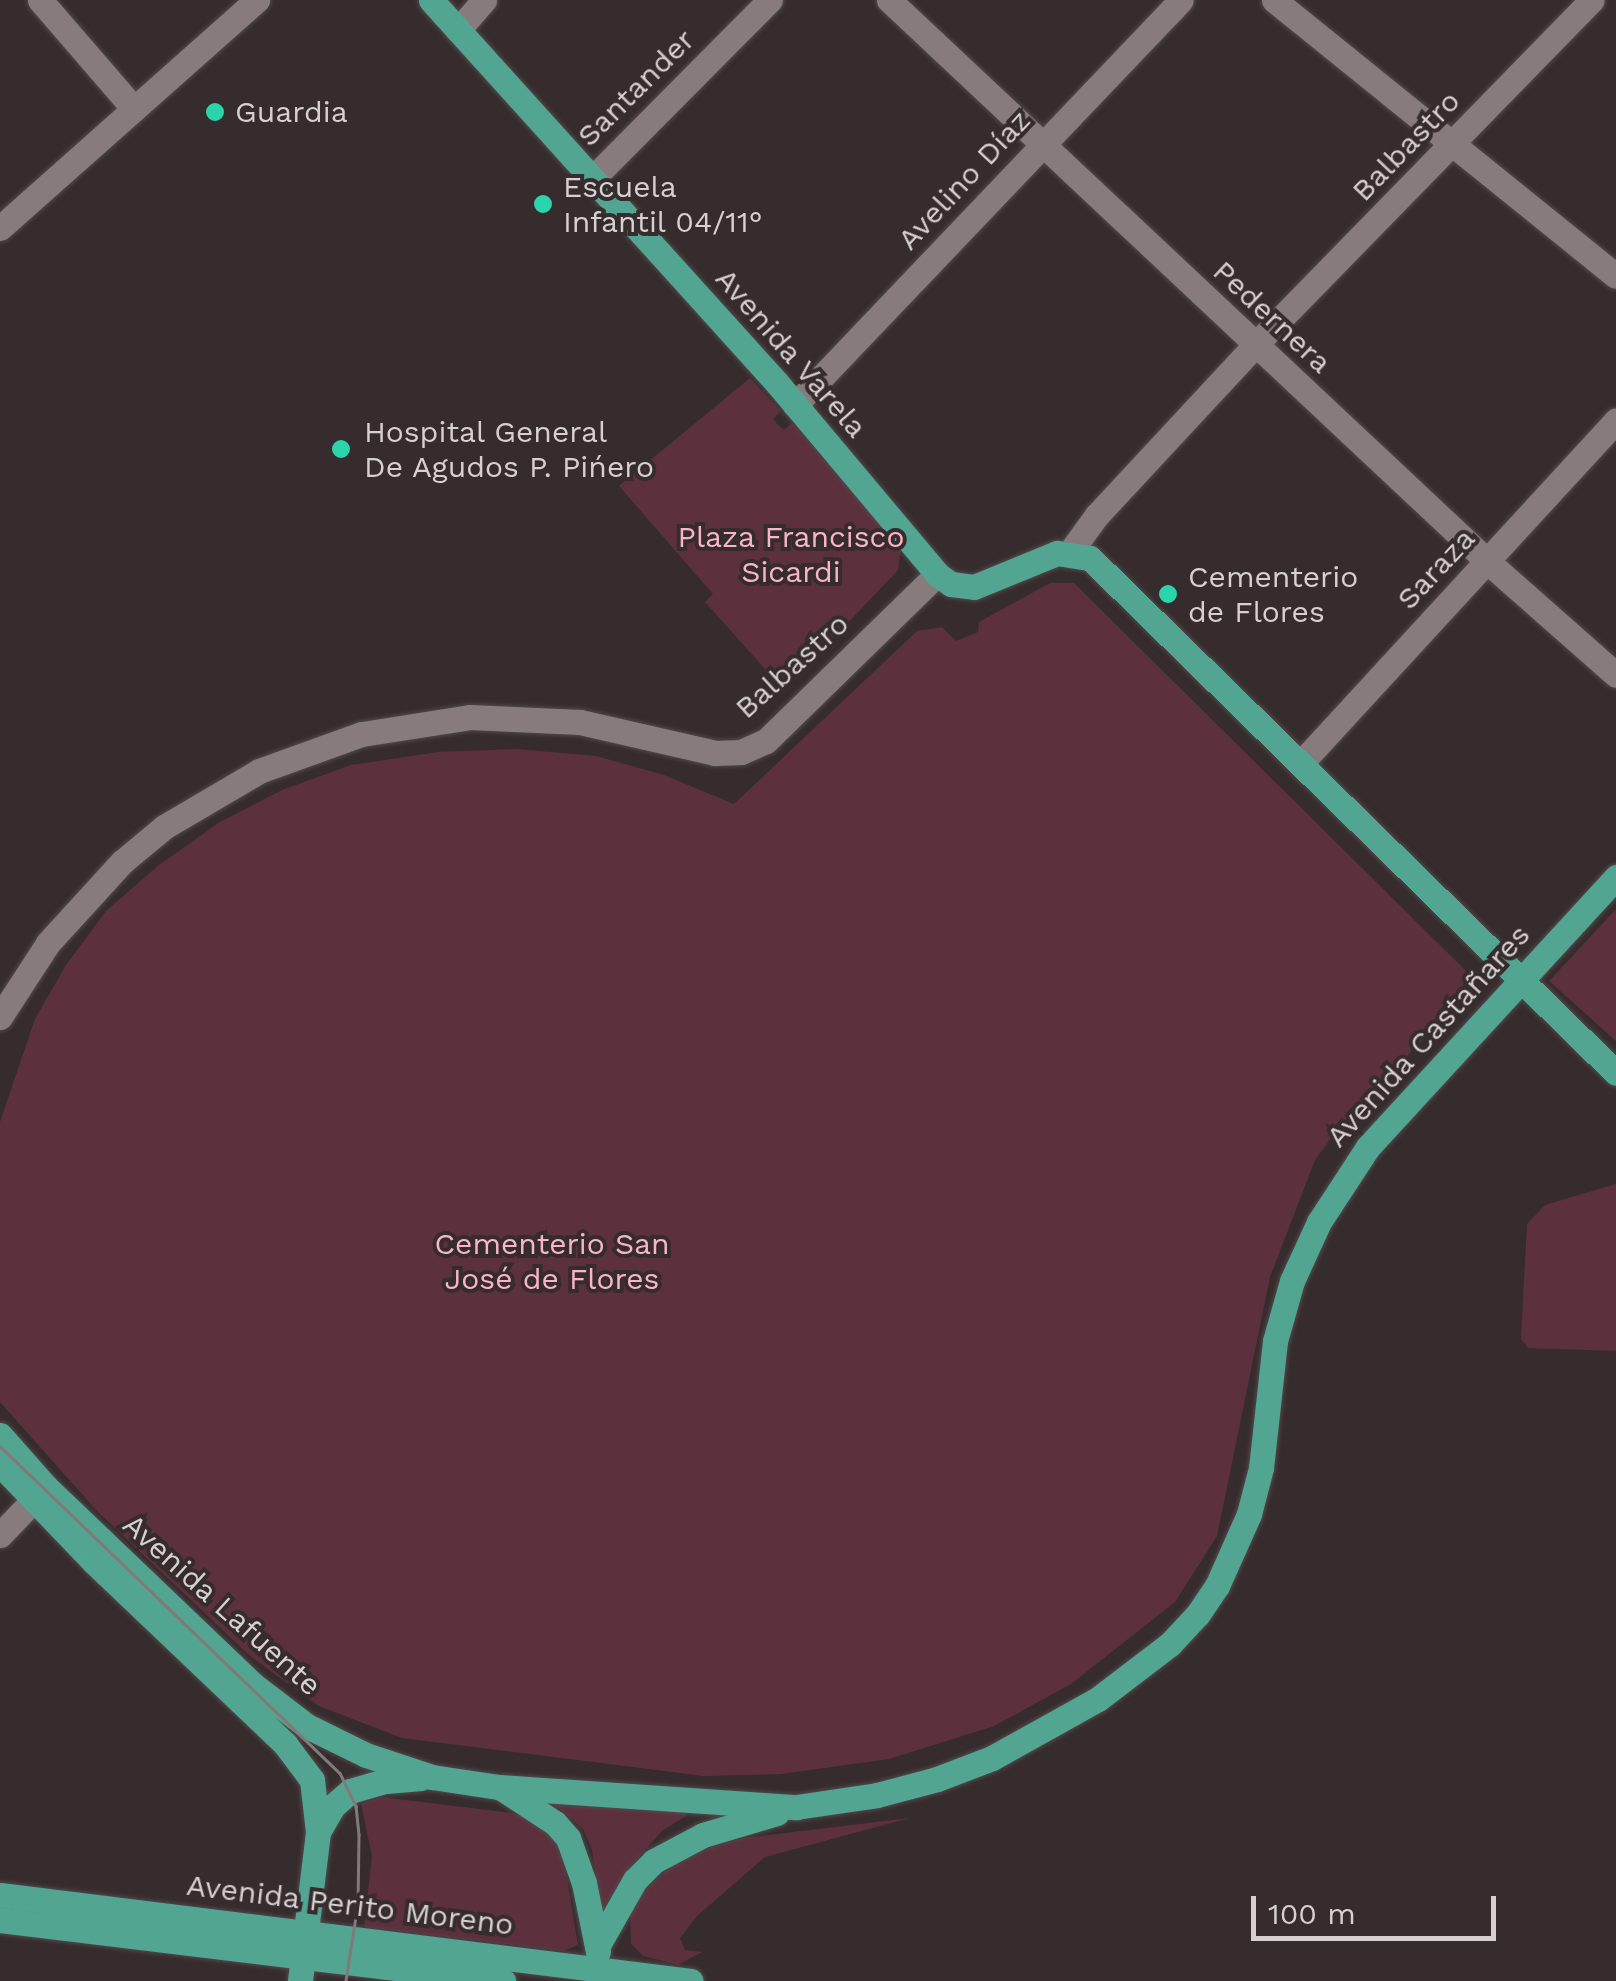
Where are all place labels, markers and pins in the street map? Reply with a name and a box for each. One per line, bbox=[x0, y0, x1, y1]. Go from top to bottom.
place label: Guardia bbox=[235, 94, 348, 130]
marker: Guardia bbox=[204, 101, 226, 123]
place label: Escuela Infantil 04/11° bbox=[563, 169, 764, 240]
marker: Escuela Infantil 04/11° bbox=[532, 193, 554, 215]
place label: Hospital General De Agudos P. Pińero bbox=[364, 414, 655, 484]
marker: Hospital General De Agudos P. Pińero bbox=[328, 436, 354, 462]
place label: Cementerio de Flores bbox=[1188, 559, 1358, 630]
marker: Cementerio de Flores bbox=[1157, 583, 1179, 605]

